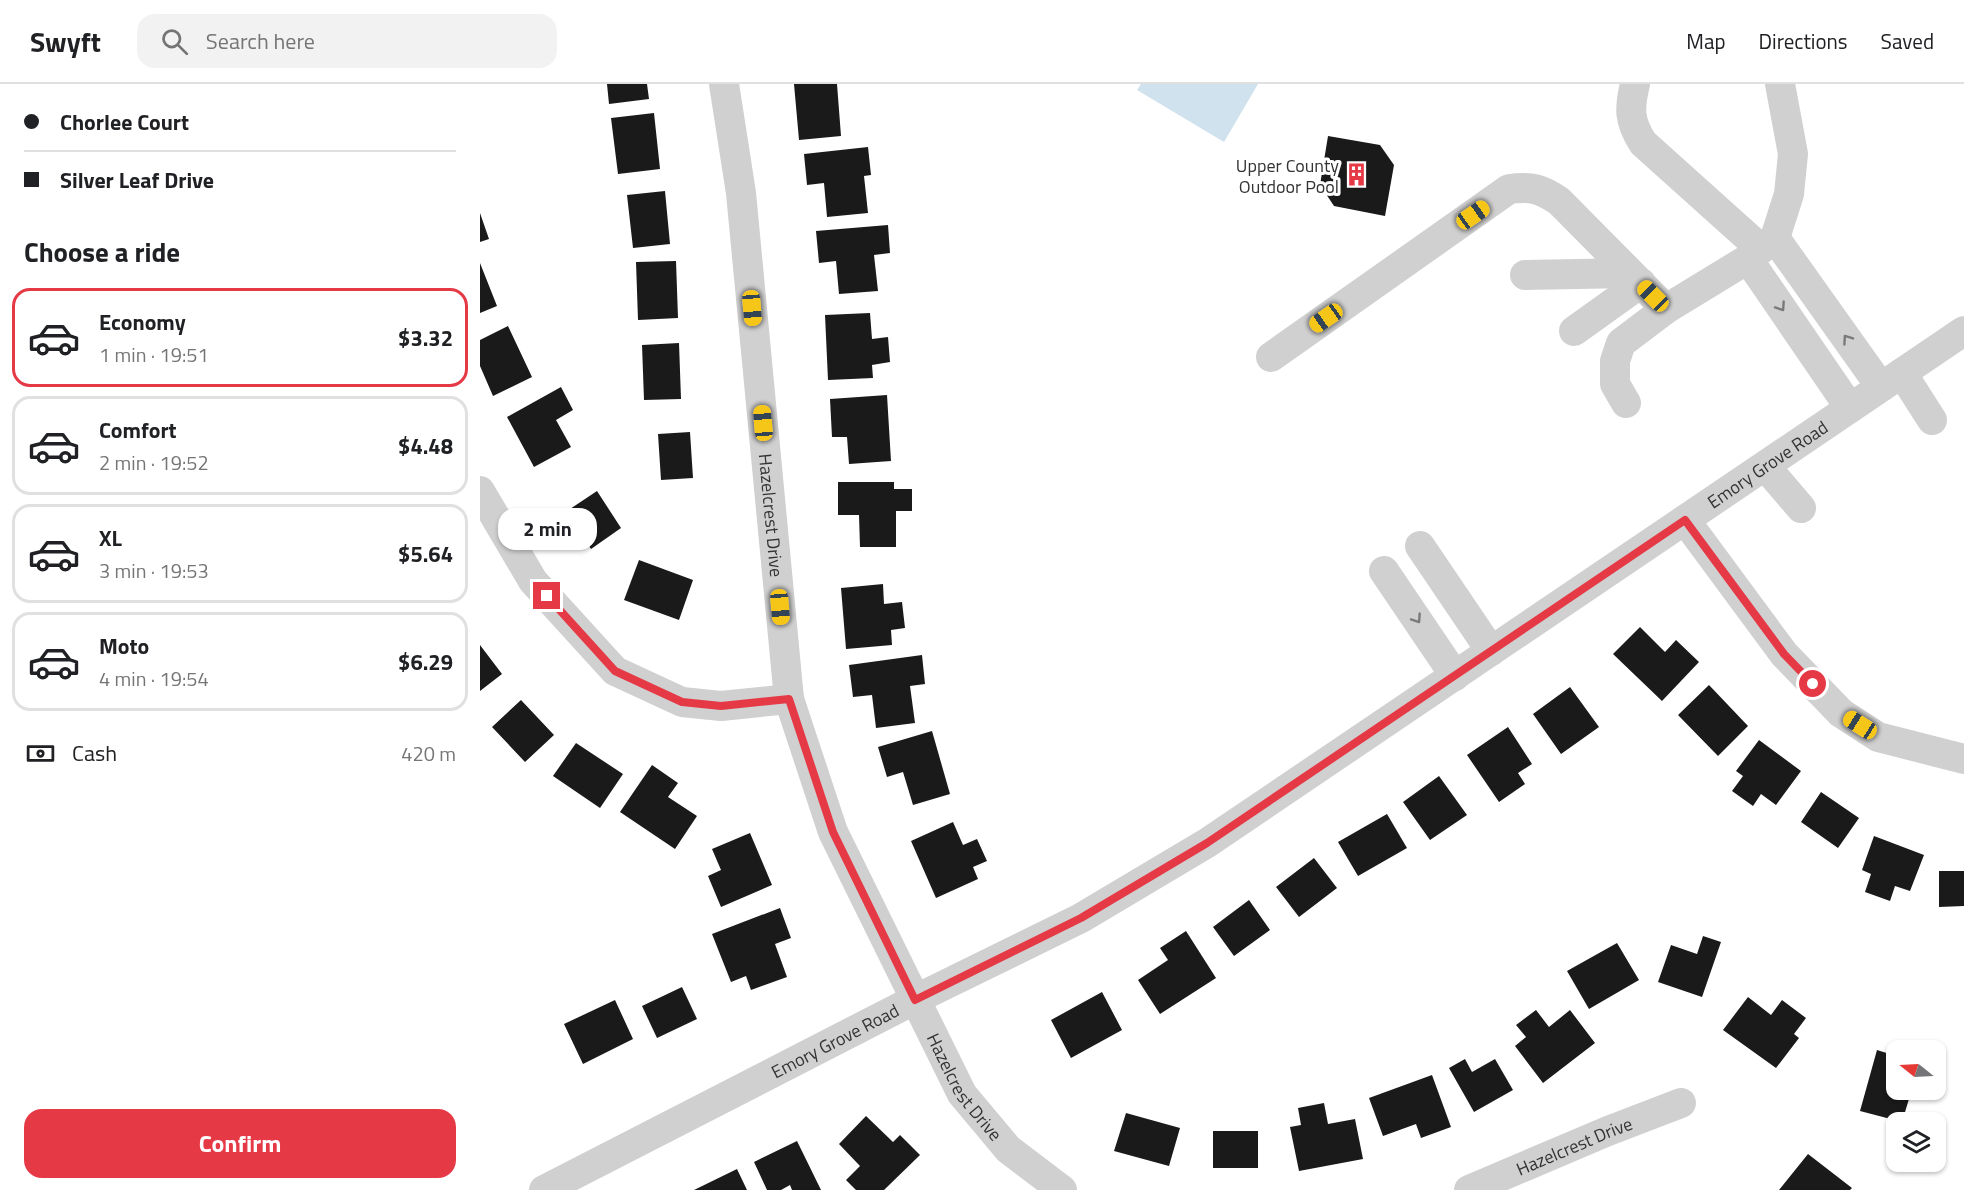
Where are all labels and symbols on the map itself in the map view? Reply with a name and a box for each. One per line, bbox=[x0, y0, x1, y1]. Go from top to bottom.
place label: Upper County Outdoor Pool bbox=[1236, 152, 1339, 200]
building icon: Upper County Outdoor Pool bbox=[1344, 162, 1370, 188]
car bbox=[1453, 197, 1493, 233]
car bbox=[1634, 277, 1672, 315]
car bbox=[741, 289, 763, 327]
car bbox=[1306, 300, 1346, 336]
one-way arrow bbox=[1774, 300, 1785, 311]
one-way arrow bbox=[1843, 335, 1854, 346]
car bbox=[752, 404, 774, 442]
street label: Emory Grove Road bbox=[1702, 414, 1833, 515]
street label: Hazelcrest Drive bbox=[752, 452, 791, 578]
callout: 2 min bbox=[497, 509, 596, 551]
route end bbox=[533, 582, 560, 609]
car bbox=[769, 588, 791, 626]
one-way arrow bbox=[1410, 613, 1421, 624]
route start bbox=[1799, 670, 1826, 697]
car bbox=[1840, 708, 1880, 742]
street label: Emory Grove Road bbox=[766, 997, 904, 1085]
street label: Hazelcrest Drive bbox=[920, 1028, 1009, 1146]
north arrow bbox=[1886, 1040, 1946, 1100]
street label: Hazelcrest Drive bbox=[1512, 1109, 1636, 1182]

